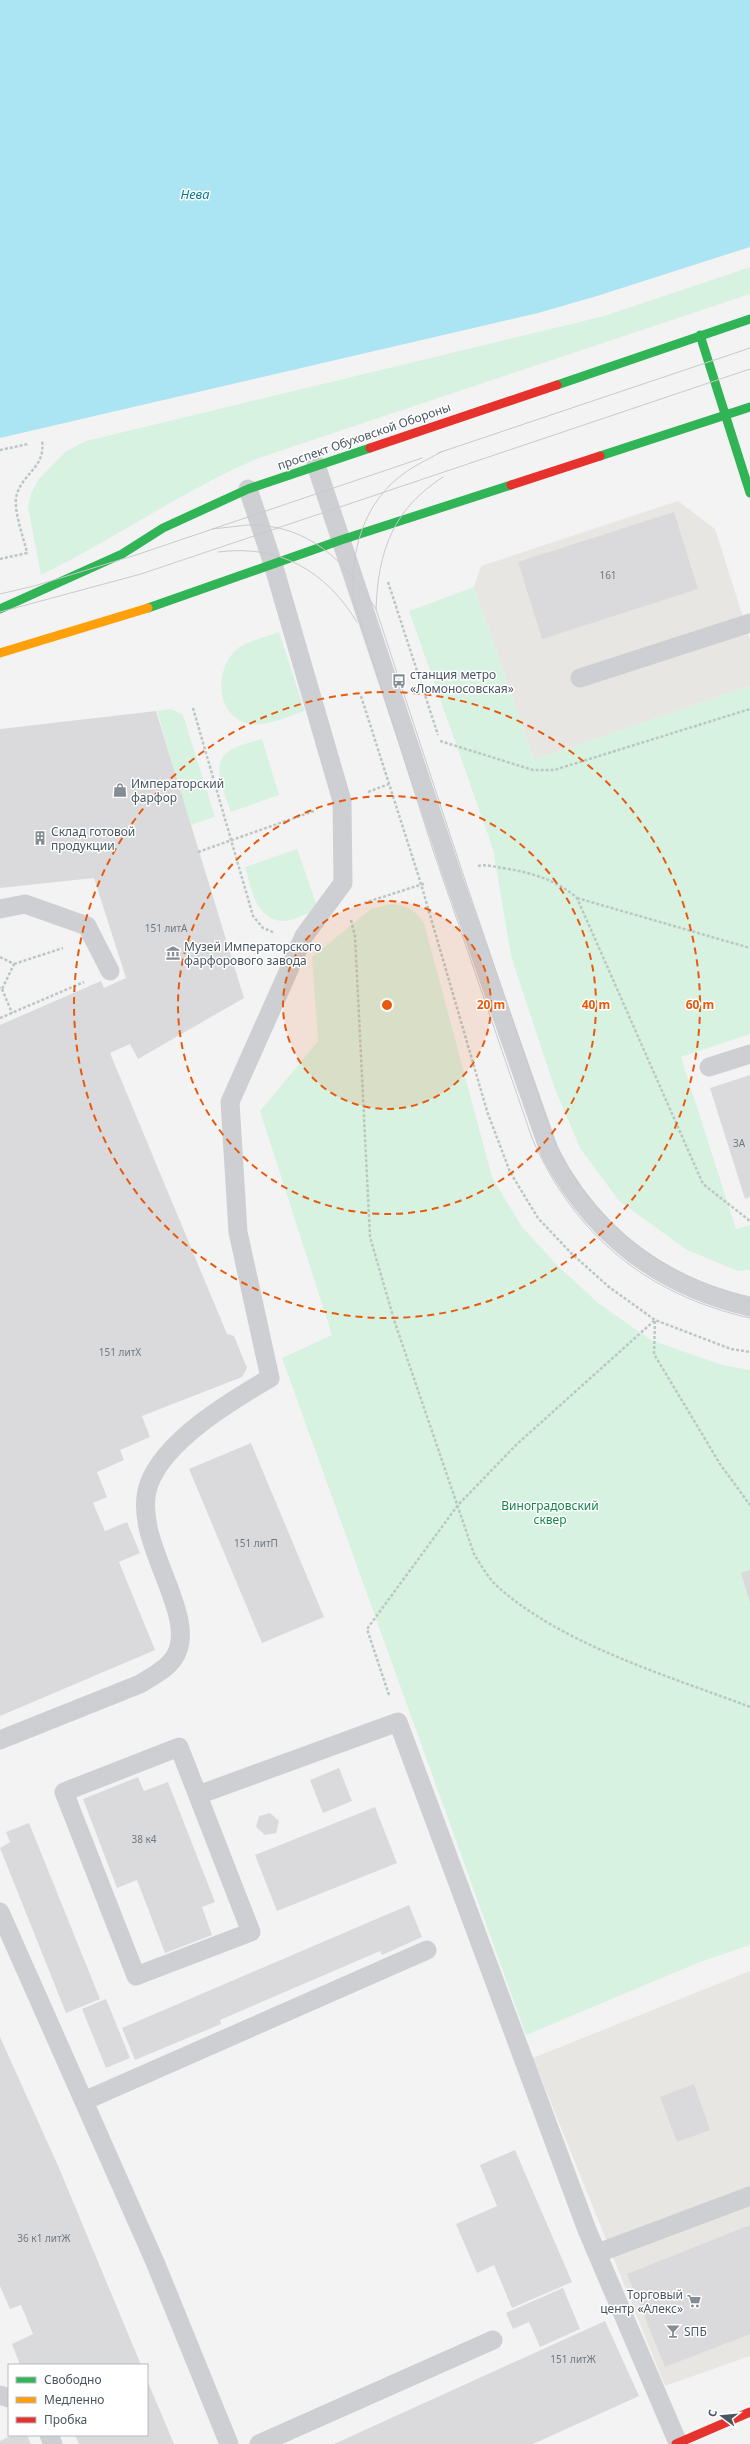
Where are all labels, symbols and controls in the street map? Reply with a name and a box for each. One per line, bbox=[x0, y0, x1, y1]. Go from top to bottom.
water label: Нева bbox=[180, 185, 210, 203]
street label: проспект Обуховской Обороны bbox=[275, 398, 453, 474]
house number: 161 bbox=[599, 568, 617, 582]
place label: станция метро «Ломоносовская» bbox=[410, 666, 514, 697]
bus stop icon: станция метро «Ломоносовская» bbox=[391, 673, 407, 689]
place label: Императорский фарфор bbox=[131, 775, 224, 806]
shop icon: Императорский фарфор bbox=[112, 782, 128, 798]
place label: Склад готовой продукции bbox=[51, 823, 135, 854]
building icon: Склад готовой продукции bbox=[32, 830, 48, 846]
house number: 151 литА bbox=[145, 921, 188, 935]
place label: Музей Императорского фарфорового завода bbox=[184, 938, 321, 969]
museum icon: Музей Императорского фарфорового завода bbox=[165, 945, 181, 961]
text: 20 m bbox=[477, 996, 505, 1013]
text: 40 m bbox=[582, 996, 610, 1013]
text: 60 m bbox=[686, 996, 714, 1013]
centre of rings bbox=[380, 998, 394, 1012]
house number: 3А bbox=[733, 1136, 746, 1150]
house number: 151 литХ bbox=[99, 1345, 141, 1359]
park label: Виноградовский сквер bbox=[501, 1497, 599, 1528]
house number: 151 литП bbox=[234, 1536, 278, 1550]
house number: 38 к4 bbox=[131, 1832, 157, 1846]
house number: 36 к1 литЖ bbox=[17, 2231, 72, 2245]
place label: Торговый центр «Алекс» bbox=[600, 2286, 683, 2317]
supermarket icon: Торговый центр «Алекс» bbox=[686, 2293, 702, 2309]
bar icon: SПБ bbox=[665, 2323, 681, 2339]
place label: SПБ bbox=[684, 2323, 707, 2340]
house number: 151 литЖ bbox=[550, 2352, 597, 2366]
legend bbox=[8, 2364, 148, 2436]
text: Свободно bbox=[44, 2371, 102, 2388]
text: Медленно bbox=[44, 2391, 104, 2408]
north arrow bbox=[702, 2396, 742, 2436]
text: С bbox=[704, 2408, 720, 2419]
text: Пробка bbox=[44, 2411, 87, 2428]

